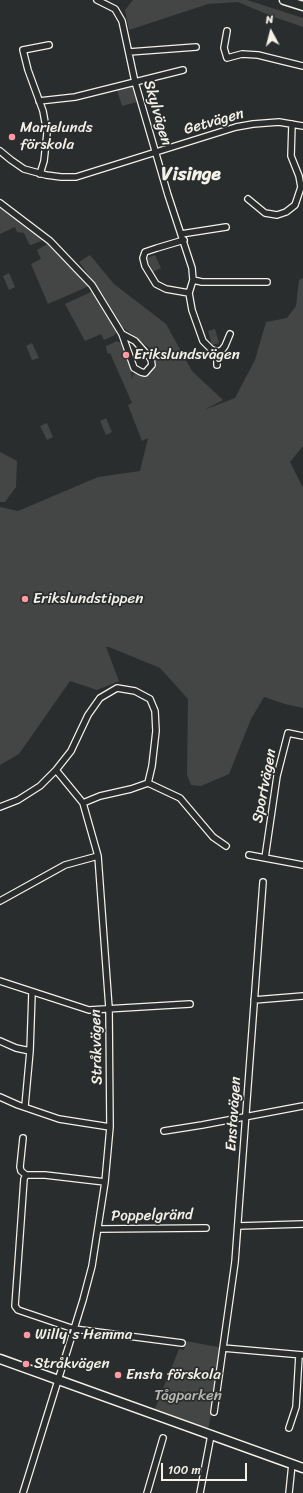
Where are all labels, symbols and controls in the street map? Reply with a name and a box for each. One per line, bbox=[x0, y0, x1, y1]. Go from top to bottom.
text: N bbox=[265, 10, 274, 29]
north arrow bbox=[251, 12, 291, 52]
street label: Skylvägen bbox=[139, 78, 175, 148]
street label: Getvägen bbox=[182, 105, 246, 139]
place label: Marielunds förskola bbox=[20, 119, 93, 154]
marker: Marielunds förskola bbox=[7, 132, 17, 142]
district label: Visinge bbox=[161, 164, 221, 186]
place label: Erikslundsvägen bbox=[134, 346, 240, 364]
marker: Erikslundsvägen bbox=[121, 350, 131, 360]
place label: Erikslundstippen bbox=[33, 590, 143, 608]
marker: Erikslundstippen bbox=[20, 594, 30, 604]
street label: Sportvägen bbox=[249, 747, 281, 825]
street label: Stråkvägen bbox=[87, 1009, 107, 1085]
street label: Enstavägen bbox=[222, 1076, 246, 1152]
street label: Poppelgränd bbox=[111, 1206, 193, 1226]
place label: Willy's Hemma bbox=[35, 1326, 132, 1344]
marker: Willy's Hemma bbox=[22, 1330, 32, 1340]
place label: Stråkvägen bbox=[34, 1355, 110, 1373]
marker: Stråkvägen bbox=[21, 1359, 31, 1369]
place label: Ensta förskola bbox=[126, 1366, 221, 1384]
marker: Ensta förskola bbox=[113, 1370, 123, 1380]
park label: Tågparken bbox=[154, 1387, 222, 1405]
scale bar bbox=[163, 1455, 249, 1481]
text: 100 m bbox=[168, 1459, 201, 1481]

